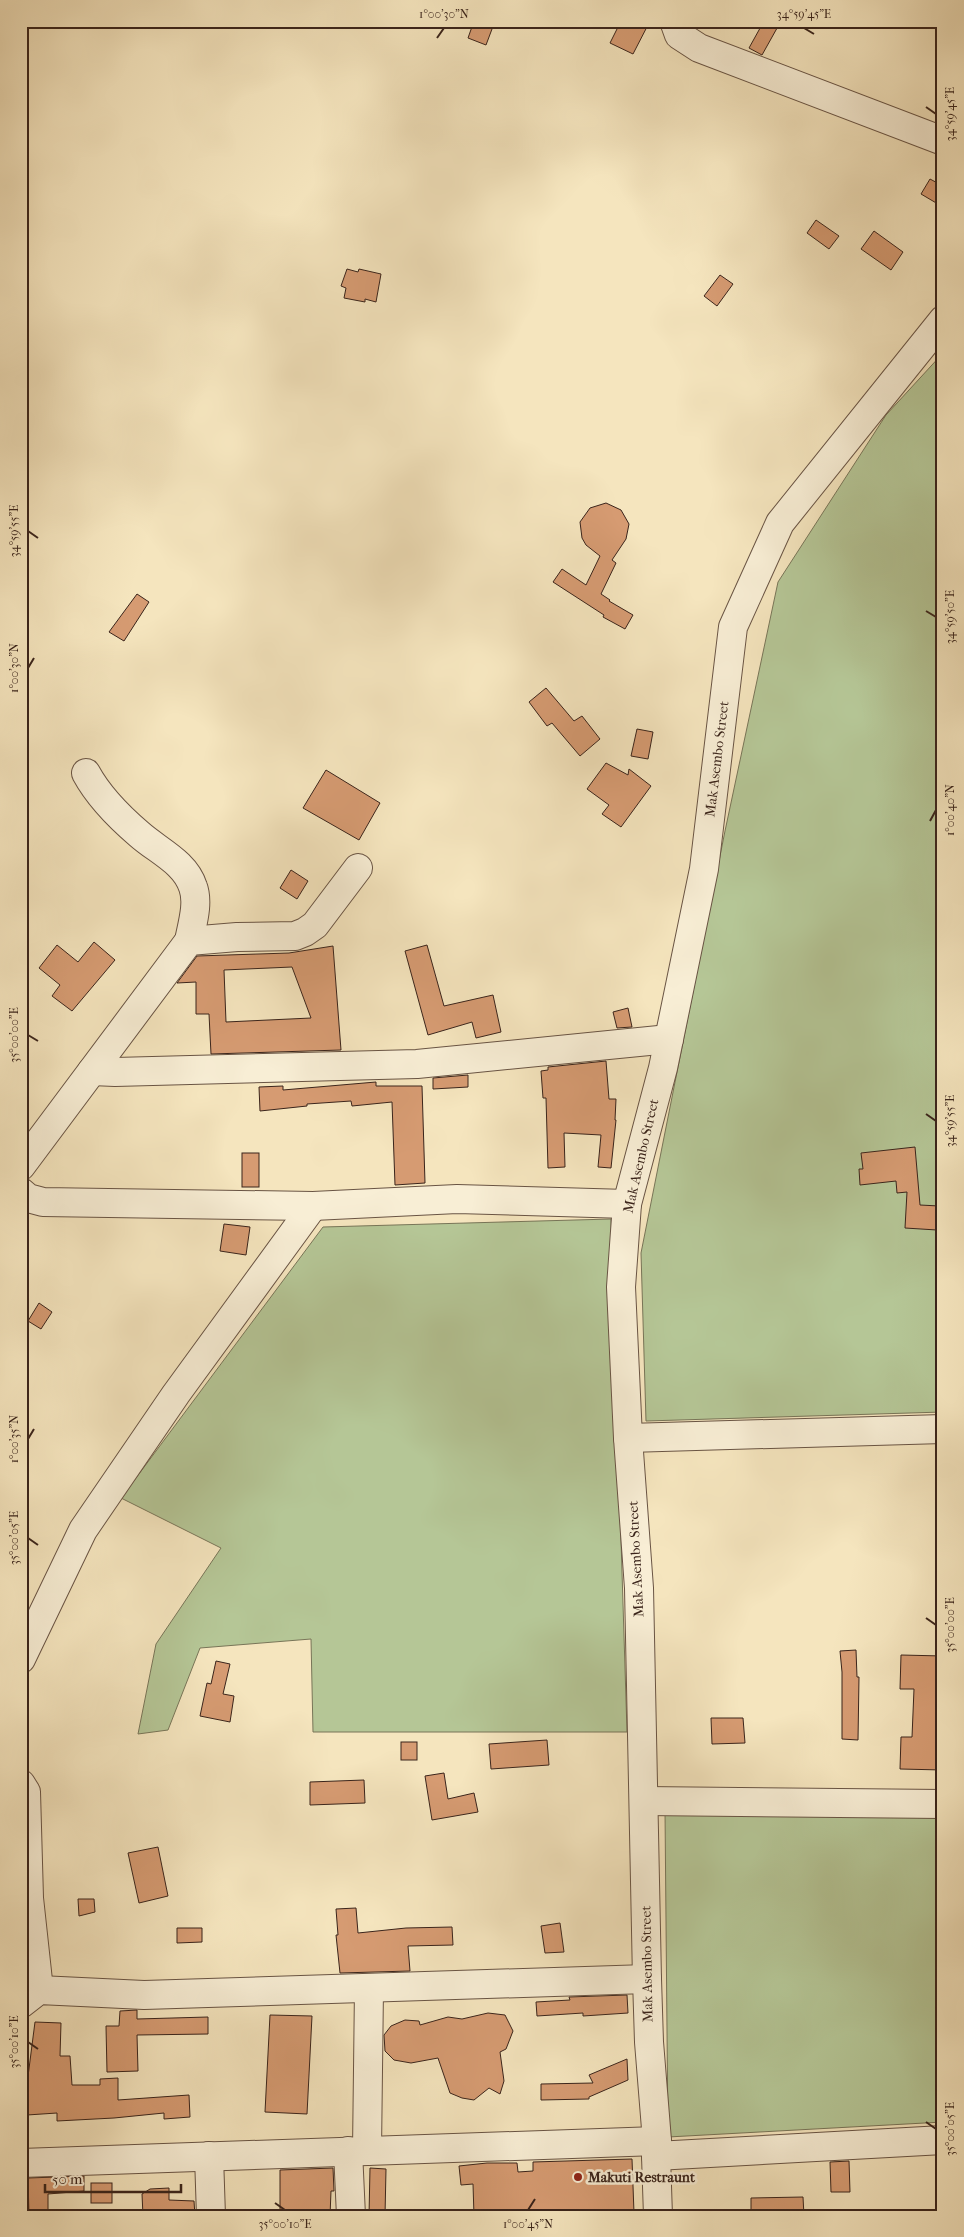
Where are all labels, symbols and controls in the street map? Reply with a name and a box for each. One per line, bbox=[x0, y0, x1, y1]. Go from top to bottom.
text: 1°00'30"N bbox=[419, 7, 469, 21]
text: 34°59'45"E bbox=[777, 7, 831, 21]
text: 34°59'45"E bbox=[943, 87, 957, 141]
text: 34°59'55"E bbox=[7, 505, 21, 557]
text: 34°59'50"E bbox=[943, 590, 957, 644]
text: 1°00'30"N bbox=[7, 643, 21, 693]
street label: Mak Asembo Street bbox=[701, 700, 733, 818]
text: 1°00'40"N bbox=[943, 784, 957, 836]
text: 35°00'00"E bbox=[7, 1007, 21, 1063]
text: 34°59'55"E bbox=[943, 1095, 957, 1147]
street label: Mak Asembo Street bbox=[620, 1097, 662, 1215]
text: 1°00'35"N bbox=[7, 1415, 21, 1463]
street label: Mak Asembo Street bbox=[624, 1500, 648, 1618]
text: 35°00'05"E bbox=[7, 1511, 21, 1565]
text: 35°00'00"E bbox=[943, 1597, 957, 1653]
street label: Mak Asembo Street bbox=[637, 1906, 657, 2022]
text: 35°00'10"E bbox=[7, 2015, 21, 2069]
text: 35°00'05"E bbox=[943, 2102, 957, 2156]
scale bar bbox=[45, 2162, 181, 2194]
place label: Makuti Restraunt bbox=[587, 2169, 696, 2186]
text: 50 m bbox=[52, 2170, 83, 2188]
marker: Makuti Restraunt bbox=[572, 2171, 584, 2183]
text: 35°00'10"E bbox=[258, 2217, 312, 2231]
text: 1°00'45"N bbox=[503, 2217, 553, 2231]

